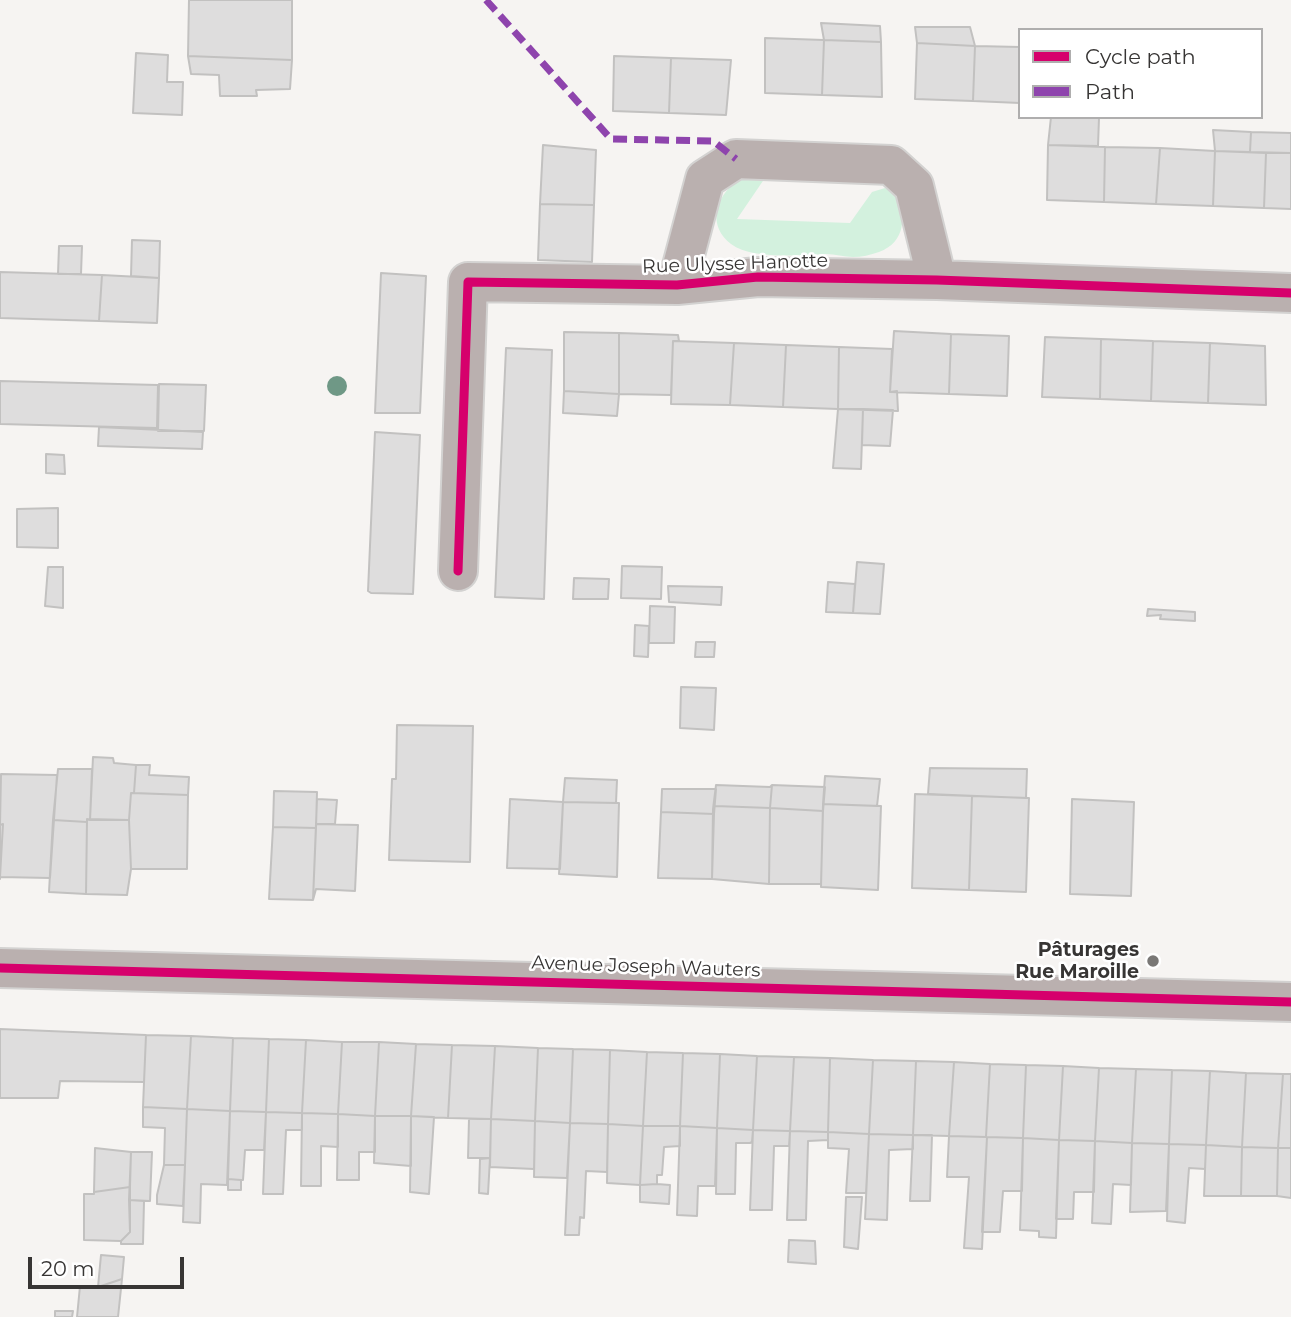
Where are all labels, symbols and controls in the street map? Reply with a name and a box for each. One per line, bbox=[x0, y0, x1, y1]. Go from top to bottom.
legend bbox=[1018, 28, 1263, 119]
text: Cycle path bbox=[1085, 44, 1196, 69]
text: Path bbox=[1085, 79, 1135, 104]
street label: Rue Ulysse Hanotte bbox=[642, 249, 828, 279]
place label: Pâturages Rue Maroille bbox=[1015, 939, 1139, 983]
street label: Avenue Joseph Wauters bbox=[531, 952, 761, 982]
marker: Pâturages Rue Maroille bbox=[1145, 953, 1161, 969]
scale bar bbox=[32, 1244, 187, 1288]
text: 20 m bbox=[41, 1256, 95, 1281]

